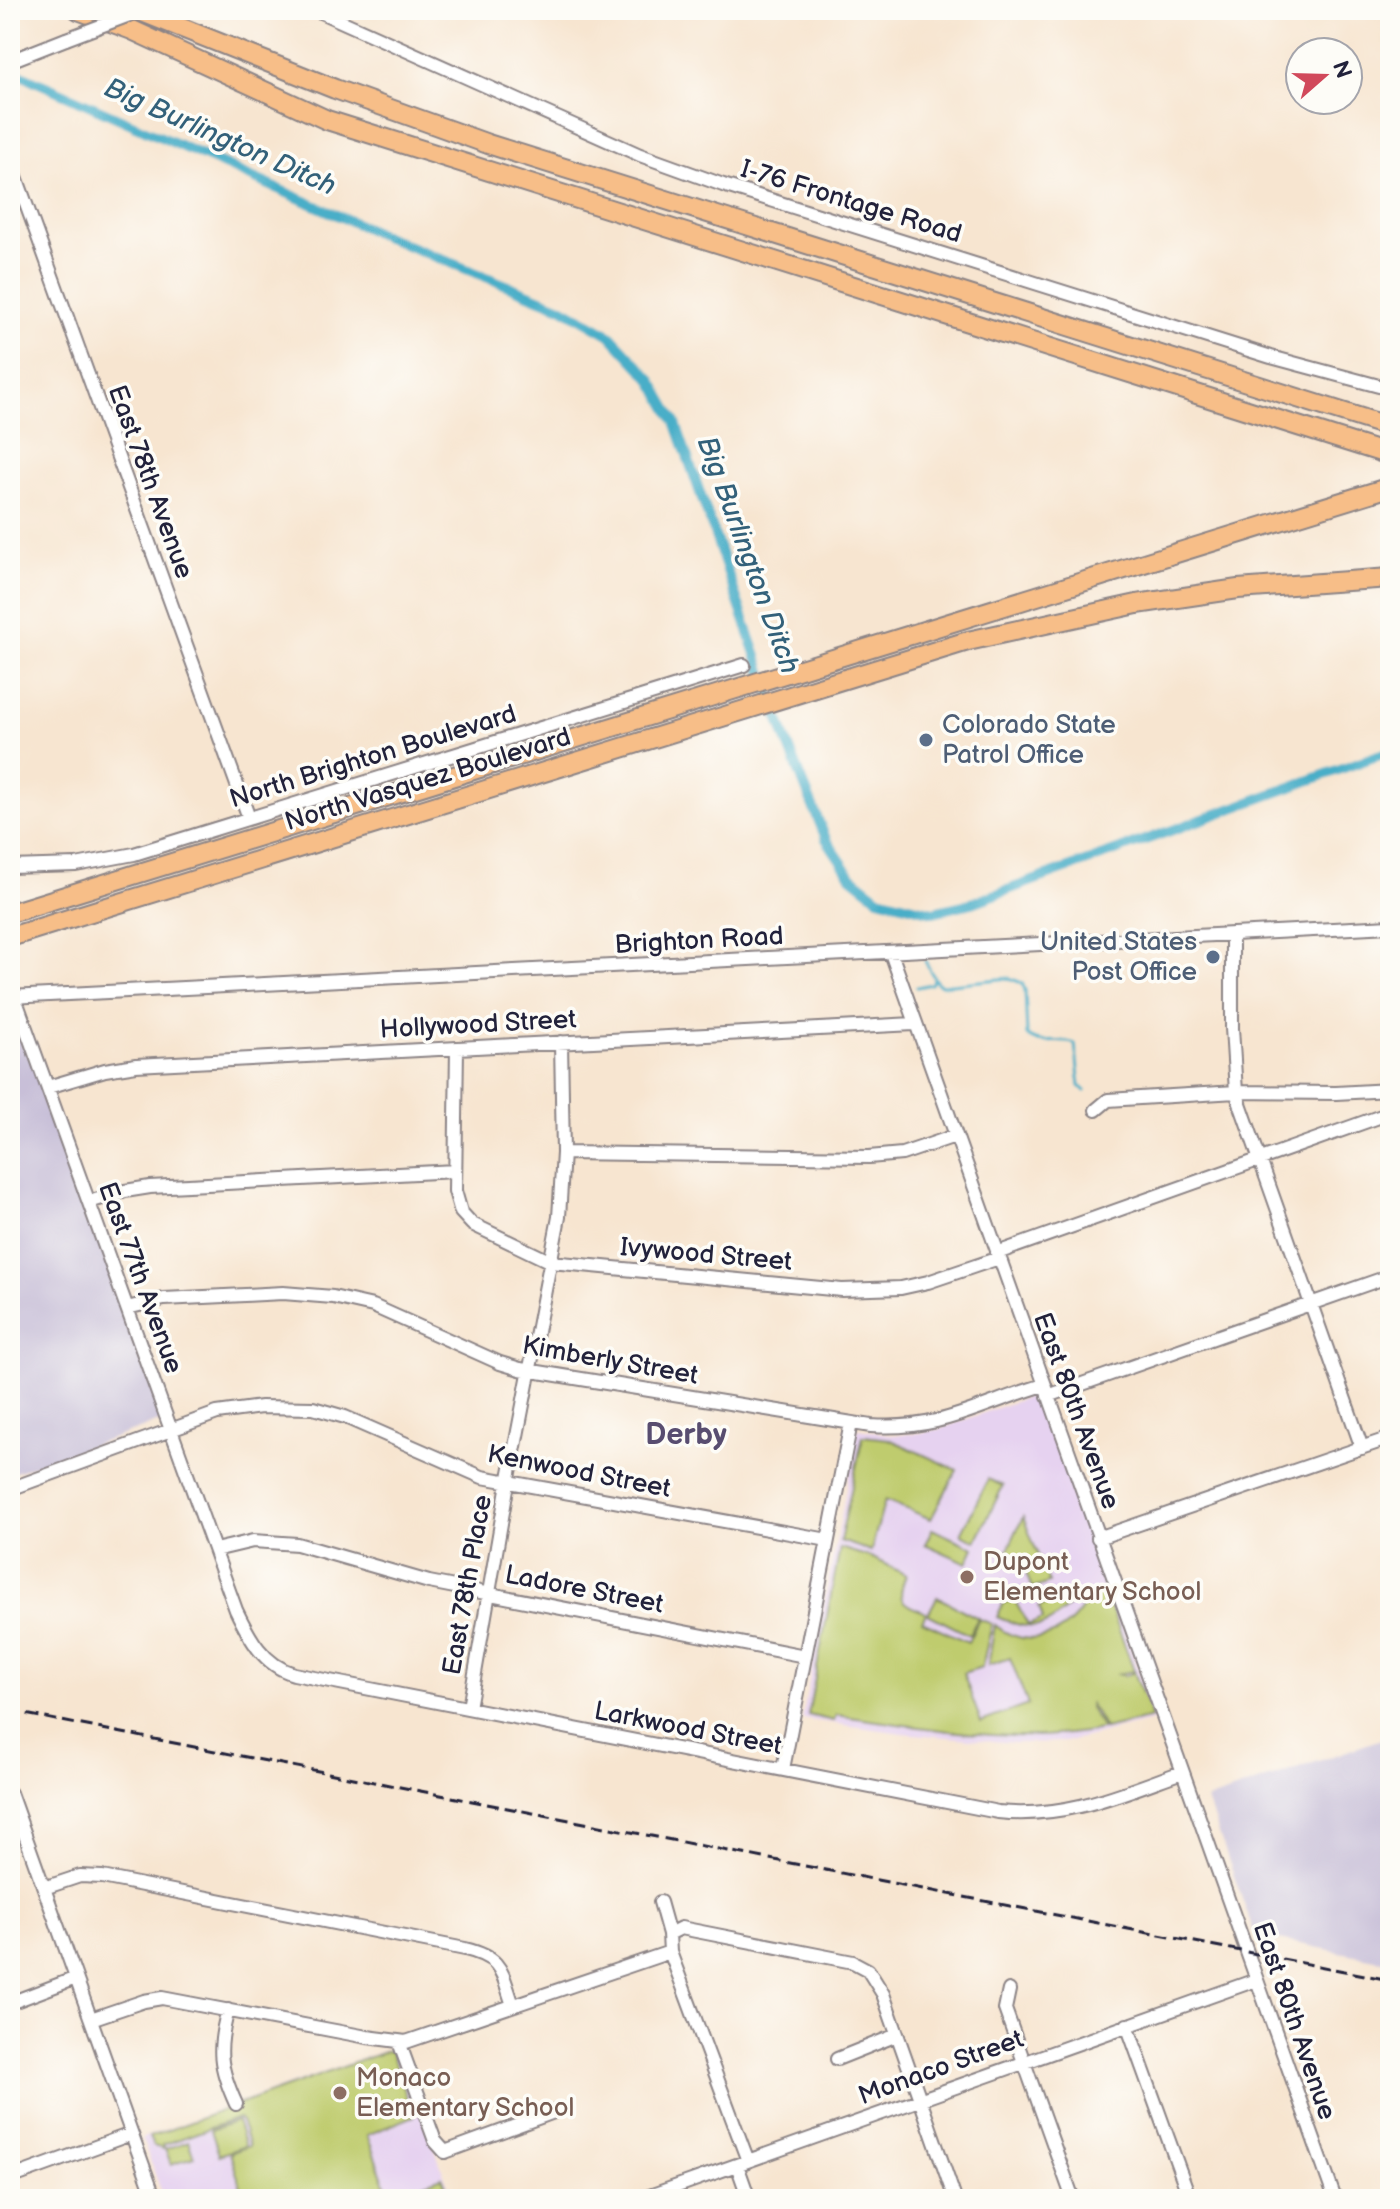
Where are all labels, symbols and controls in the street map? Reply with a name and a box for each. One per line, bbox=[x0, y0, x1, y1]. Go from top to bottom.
north arrow bbox=[1284, 36, 1364, 116]
text: N bbox=[1326, 57, 1357, 82]
water label: Big Burlington Ditch bbox=[99, 71, 341, 203]
street label: I-76 Frontage Road bbox=[737, 154, 965, 250]
street label: East 78th Avenue bbox=[101, 381, 199, 583]
water label: Big Burlington Ditch bbox=[690, 432, 806, 678]
street label: North Brighton Boulevard bbox=[226, 699, 520, 815]
place label: Colorado State Patrol Office bbox=[942, 710, 1116, 771]
street label: North Vasquez Boulevard bbox=[281, 722, 575, 838]
marker: Colorado State Patrol Office bbox=[917, 731, 935, 749]
street label: Brighton Road bbox=[614, 921, 784, 961]
place label: United States Post Office bbox=[1040, 927, 1197, 988]
marker: United States Post Office bbox=[1204, 948, 1222, 966]
street label: Hollywood Street bbox=[379, 1004, 577, 1046]
street label: East 77th Avenue bbox=[91, 1178, 189, 1378]
street label: Ivywood Street bbox=[619, 1232, 793, 1278]
street label: East 80th Avenue bbox=[1026, 1309, 1126, 1513]
street label: Kimberly Street bbox=[520, 1330, 700, 1392]
district label: Derby bbox=[645, 1417, 727, 1453]
street label: Kenwood Street bbox=[485, 1439, 673, 1505]
street label: East 78th Place bbox=[437, 1493, 499, 1677]
place label: Dupont Elementary School bbox=[983, 1547, 1201, 1608]
street label: Ladore Street bbox=[502, 1559, 666, 1621]
marker: Dupont Elementary School bbox=[958, 1568, 976, 1586]
street label: Larkwood Street bbox=[591, 1696, 785, 1762]
street label: East 80th Avenue bbox=[1246, 1918, 1342, 2124]
street label: Monaco Street bbox=[854, 2024, 1028, 2112]
place label: Monaco Elementary School bbox=[356, 2063, 574, 2124]
marker: Monaco Elementary School bbox=[331, 2084, 349, 2102]

